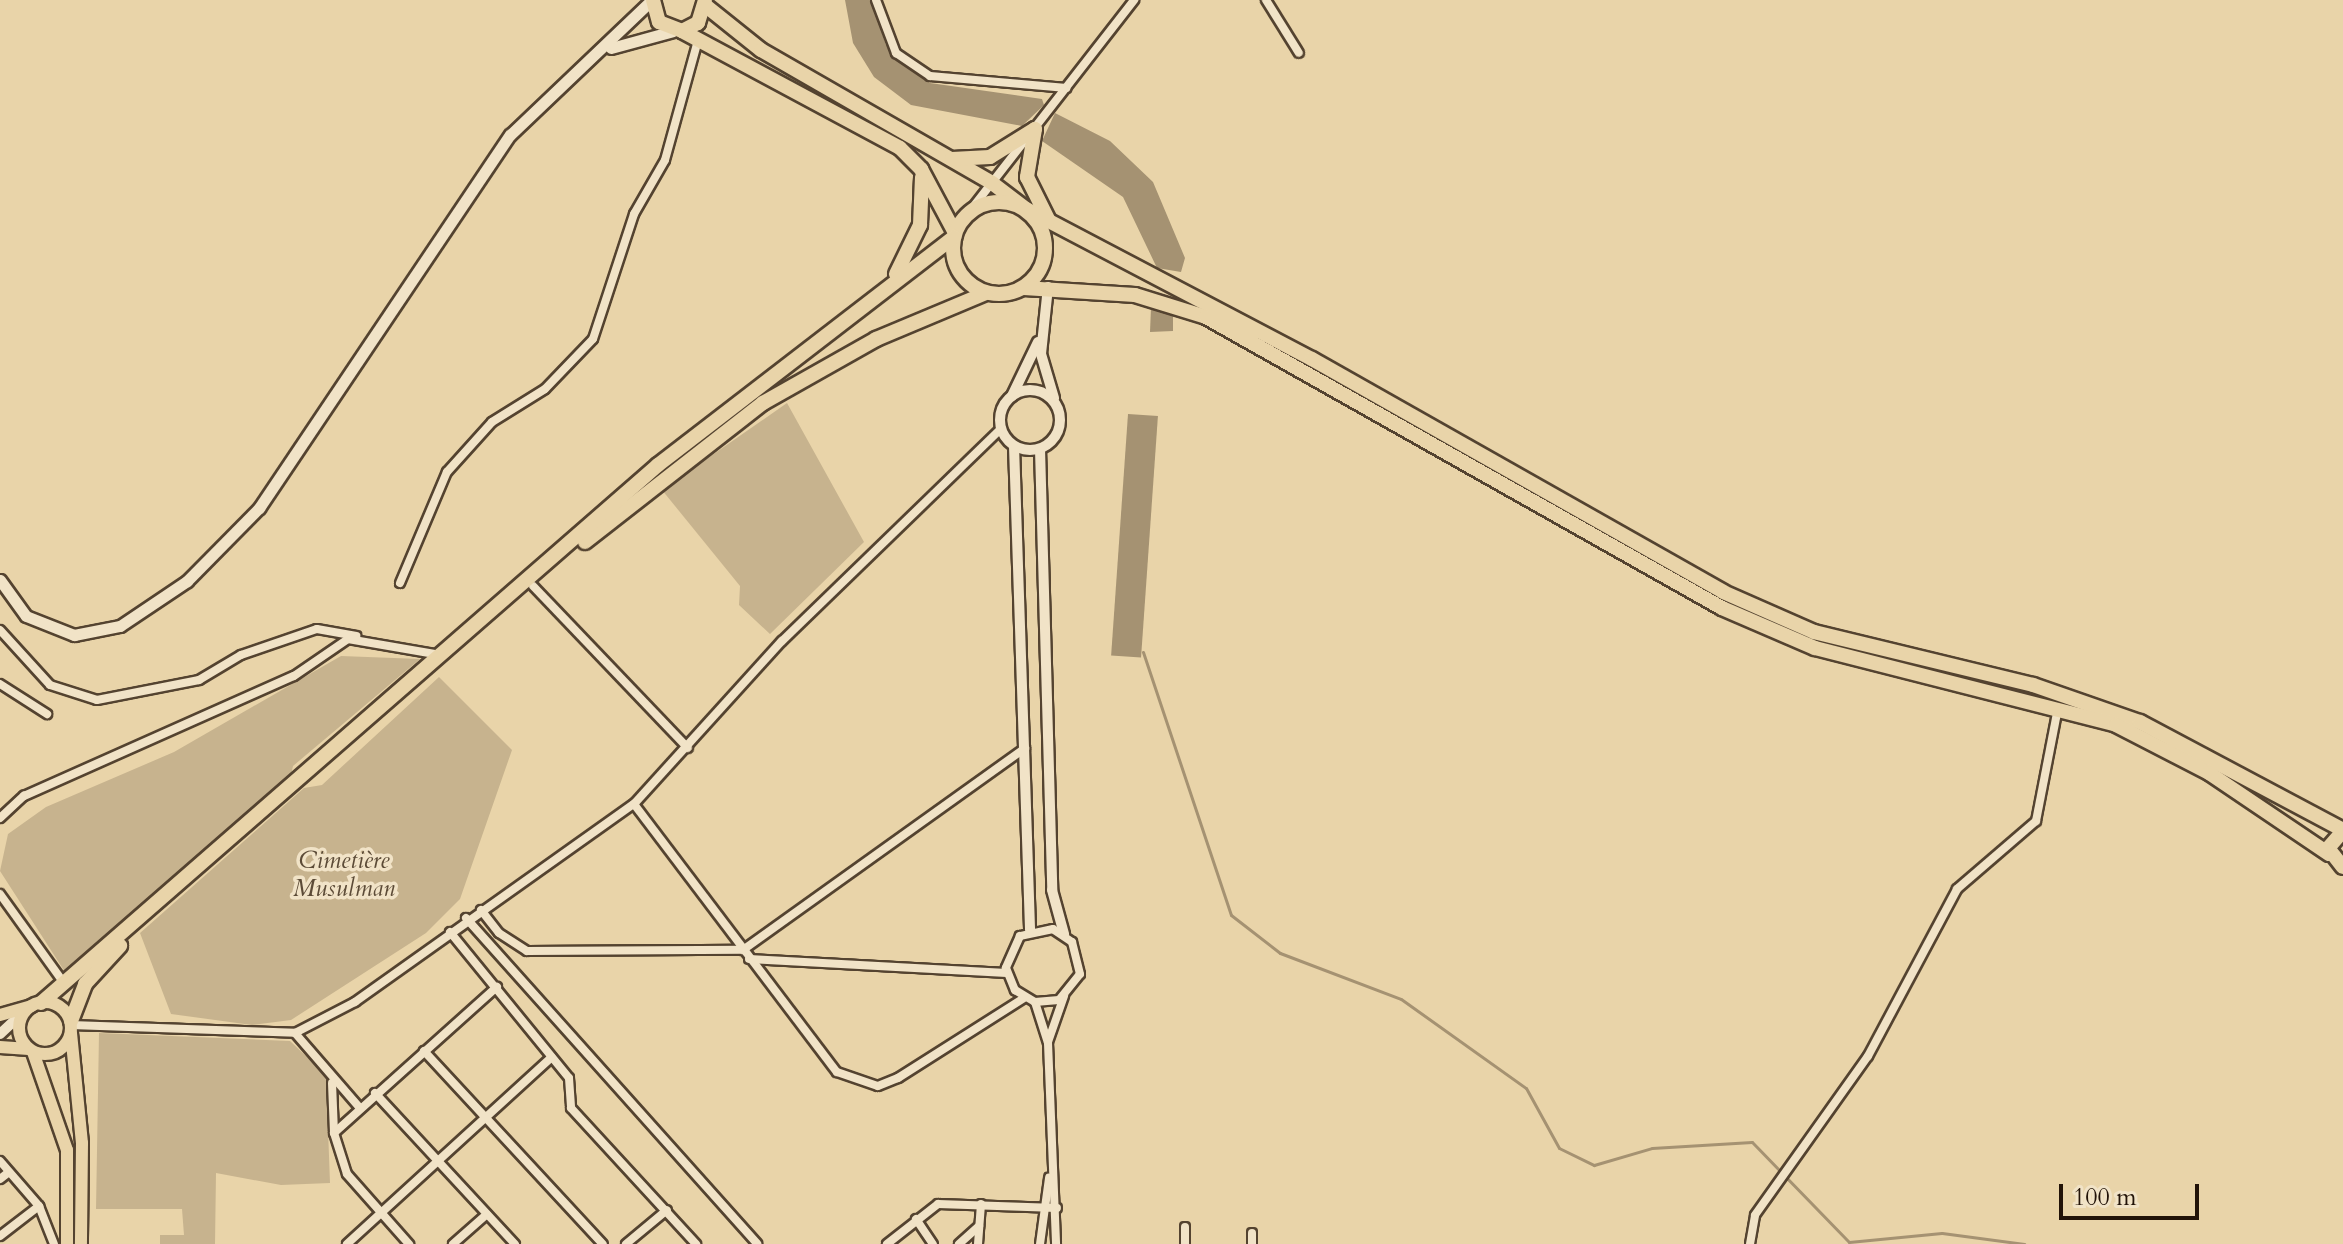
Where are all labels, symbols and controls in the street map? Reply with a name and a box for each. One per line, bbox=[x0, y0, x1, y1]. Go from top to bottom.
park label: Cimetière Musulman bbox=[293, 847, 395, 903]
scale bar bbox=[2063, 1168, 2203, 1218]
text: 100 m bbox=[2073, 1181, 2137, 1214]

